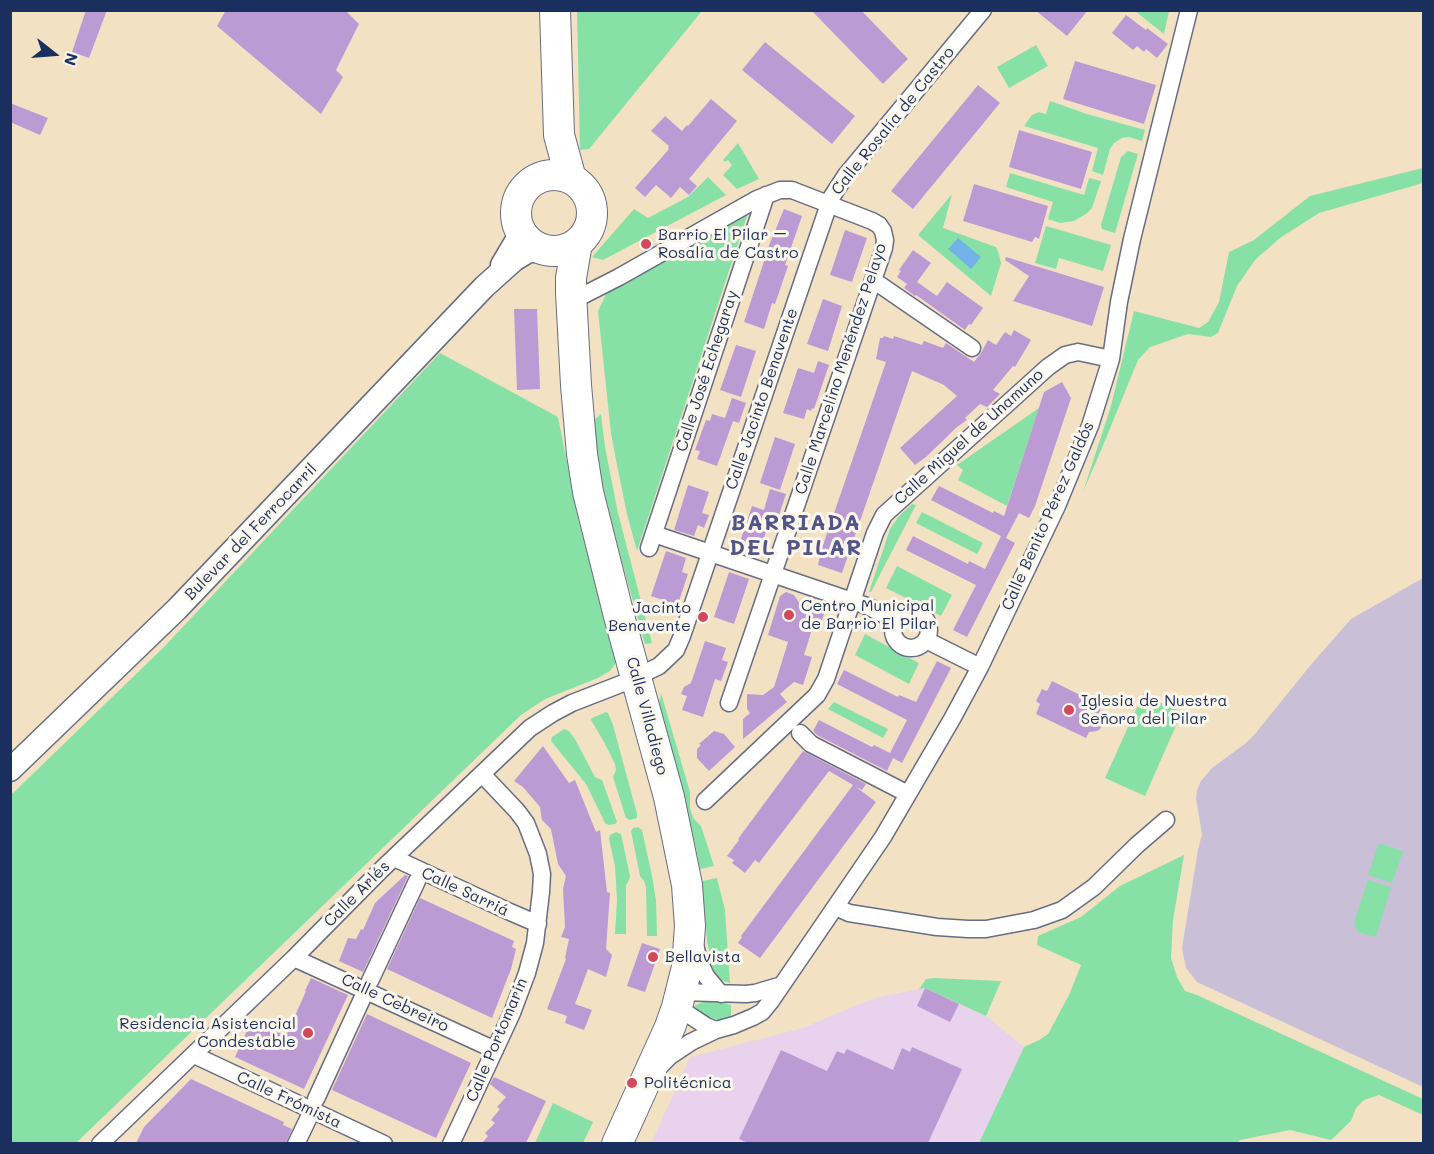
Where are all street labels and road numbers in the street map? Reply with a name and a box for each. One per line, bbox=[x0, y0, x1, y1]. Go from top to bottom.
street label: Calle Rosalía de Castro bbox=[827, 43, 959, 199]
street label: Calle Marcelino Menéndez Pelayo bbox=[791, 241, 891, 497]
street label: Calle José Echegaray bbox=[672, 288, 742, 454]
street label: Calle Jacinto Benavente bbox=[722, 306, 802, 492]
street label: Calle Miguel de Unamuno bbox=[891, 365, 1047, 509]
street label: Calle Benito Pérez Galdós bbox=[998, 419, 1098, 613]
street label: Bulevar del Ferrocarril bbox=[181, 460, 321, 604]
street label: Calle Villadiego bbox=[622, 655, 672, 777]
street label: Calle Arlés bbox=[320, 857, 394, 931]
street label: Calle Sarriá bbox=[418, 863, 512, 921]
street label: Calle Cebreiro bbox=[338, 970, 452, 1036]
street label: Calle Portomarín bbox=[462, 975, 532, 1105]
street label: Calle Frómista bbox=[234, 1067, 344, 1133]

